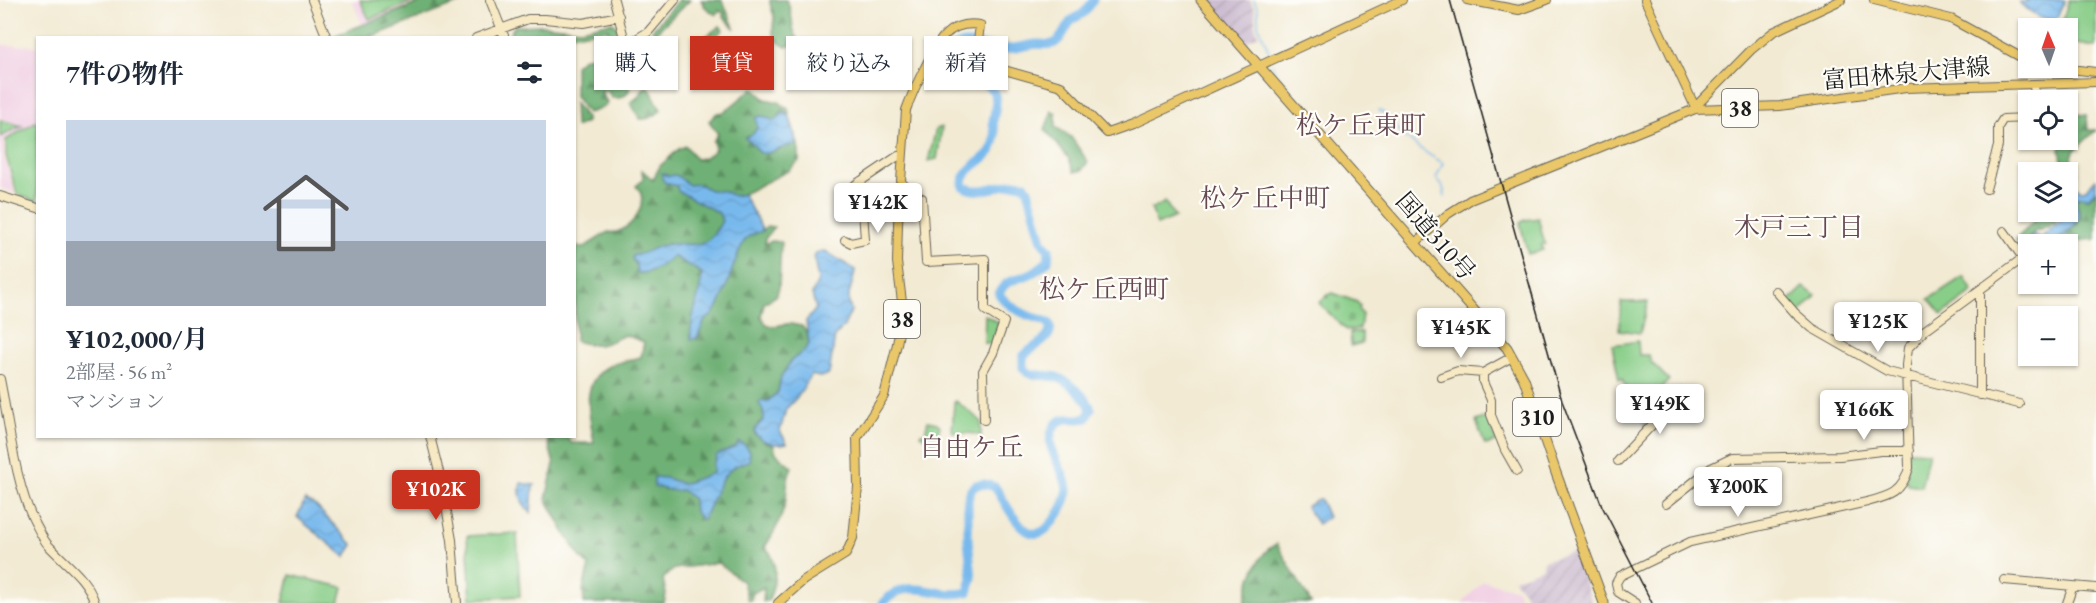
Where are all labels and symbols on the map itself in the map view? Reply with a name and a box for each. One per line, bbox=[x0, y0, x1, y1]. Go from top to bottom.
north arrow bbox=[2018, 18, 2078, 78]
street label: 富田林泉大津線 bbox=[1821, 50, 1991, 96]
road number: 38 bbox=[1722, 89, 1758, 127]
district label: 松ケ丘東町 bbox=[1296, 108, 1426, 142]
district label: 松ケ丘中町 bbox=[1200, 181, 1330, 215]
pin: ¥142K bbox=[836, 183, 920, 234]
street label: 国道310号 bbox=[1389, 186, 1483, 286]
district label: 木戸三丁目 bbox=[1734, 210, 1864, 244]
district label: 松ケ丘西町 bbox=[1039, 272, 1169, 306]
road number: 38 bbox=[884, 300, 920, 338]
pin: ¥125K bbox=[1836, 302, 1920, 353]
pin: ¥145K bbox=[1419, 308, 1503, 359]
pin: ¥149K bbox=[1618, 384, 1702, 435]
pin: ¥166K bbox=[1822, 390, 1906, 441]
road number: 310 bbox=[1513, 398, 1561, 436]
district label: 自由ケ丘 bbox=[919, 430, 1023, 464]
pin: ¥200K bbox=[1696, 467, 1780, 518]
pin: ¥102K bbox=[394, 470, 478, 521]

